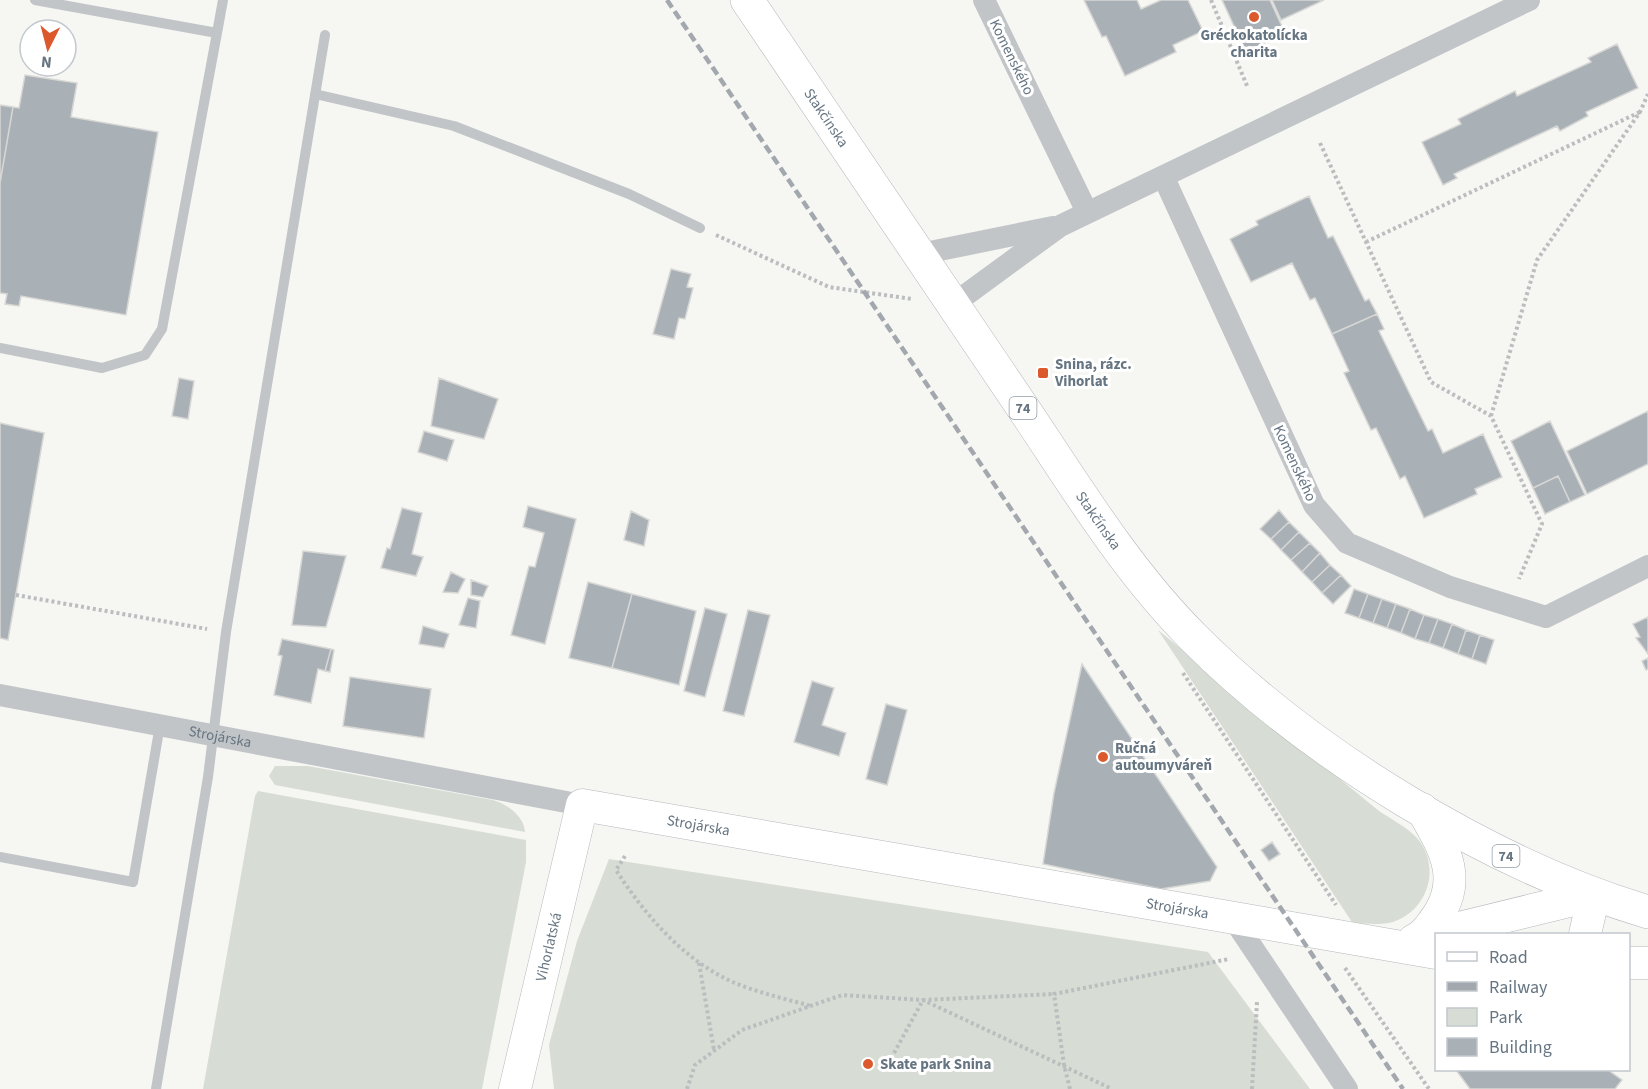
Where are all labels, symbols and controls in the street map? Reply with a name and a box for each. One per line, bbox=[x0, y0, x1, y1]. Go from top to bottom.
marker: Gréckokatolícka charita bbox=[1247, 10, 1261, 24]
street label: Komenského bbox=[984, 16, 1039, 99]
north arrow bbox=[18, 18, 78, 78]
place label: Gréckokatolícka charita bbox=[1200, 25, 1308, 63]
text: N bbox=[40, 50, 53, 73]
street label: Stakčínska bbox=[799, 84, 853, 152]
place label: Snina, rázc. Vihorlat bbox=[1054, 354, 1132, 392]
marker: Snina, rázc. Vihorlat bbox=[1036, 366, 1050, 380]
road number: 74 bbox=[1010, 397, 1036, 419]
street label: Komenského bbox=[1268, 422, 1321, 505]
street label: Stakčínska bbox=[1070, 487, 1126, 554]
street label: Strojárska bbox=[187, 721, 253, 753]
place label: Ručná autoumyváreň bbox=[1115, 738, 1212, 776]
marker: Ručná autoumyváreň bbox=[1096, 750, 1110, 764]
street label: Strojárska bbox=[665, 810, 731, 841]
road number: 74 bbox=[1492, 845, 1520, 867]
street label: Strojárska bbox=[1144, 893, 1210, 924]
street label: Vihorlatská bbox=[531, 910, 567, 984]
legend bbox=[1435, 933, 1630, 1071]
text: Road bbox=[1489, 945, 1528, 970]
text: Railway bbox=[1489, 975, 1548, 1000]
text: Park bbox=[1489, 1005, 1523, 1030]
text: Building bbox=[1489, 1035, 1552, 1060]
place label: Skate park Snina bbox=[880, 1054, 991, 1075]
marker: Skate park Snina bbox=[861, 1057, 875, 1071]

